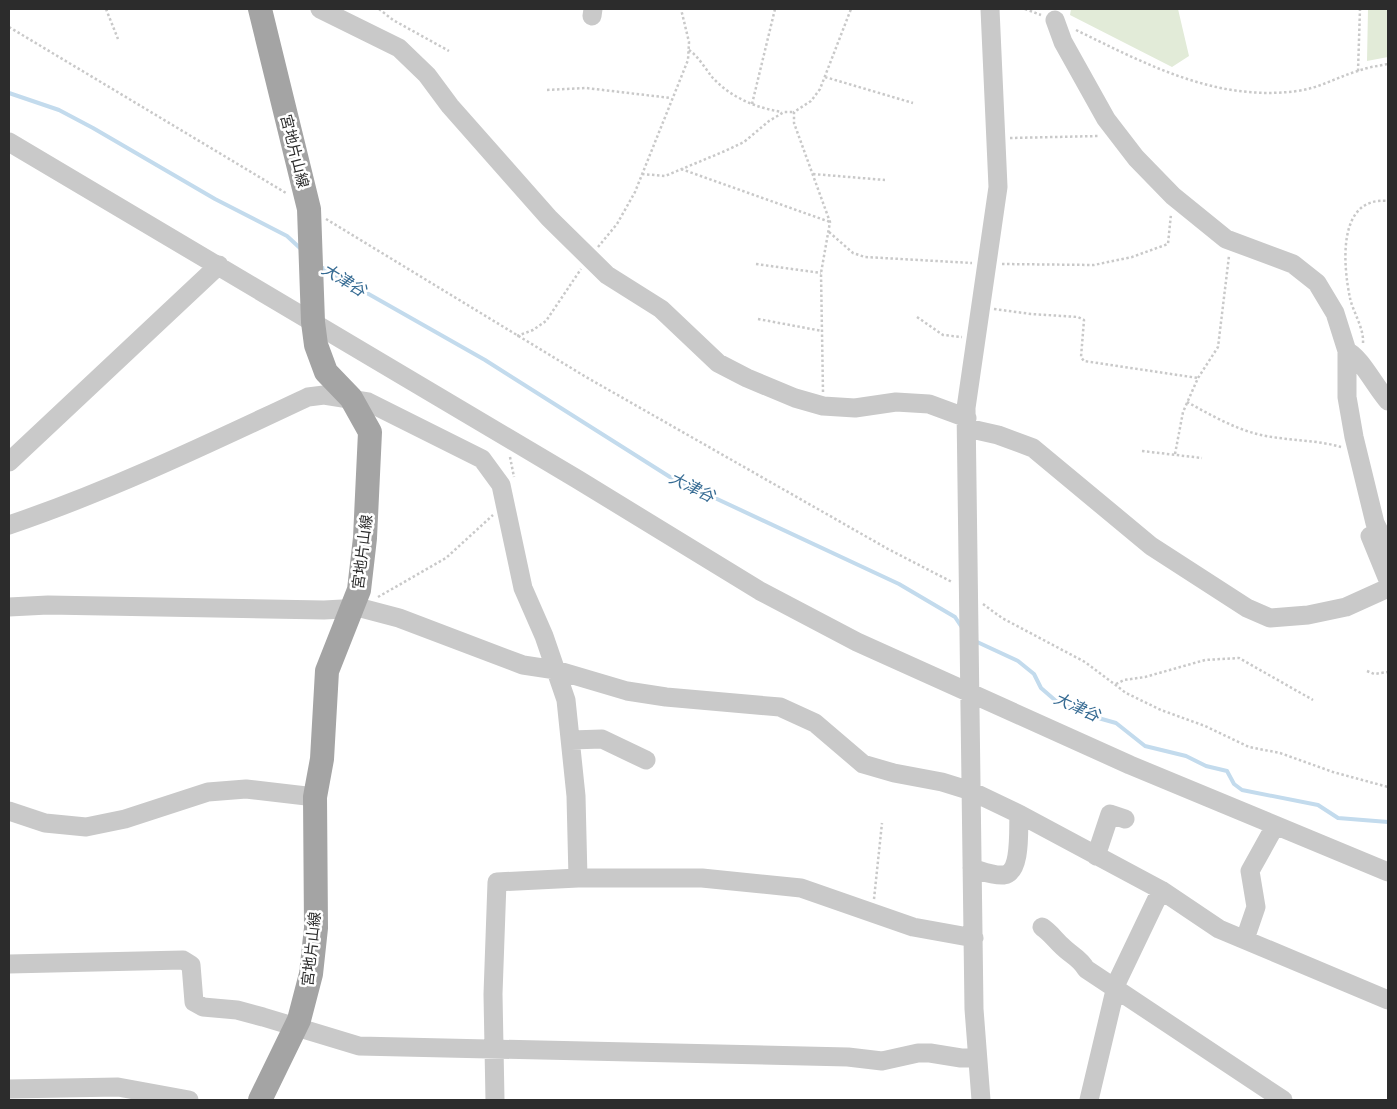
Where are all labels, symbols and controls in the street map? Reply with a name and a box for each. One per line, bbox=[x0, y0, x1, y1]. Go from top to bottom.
street label: 宮地片山線 bbox=[276, 112, 314, 190]
water label: 大津谷 bbox=[317, 258, 372, 303]
water label: 大津谷 bbox=[665, 466, 720, 509]
street label: 宮地片山線 bbox=[347, 513, 377, 591]
water label: 大津谷 bbox=[1050, 687, 1105, 728]
street label: 宮地片山線 bbox=[297, 911, 325, 987]

